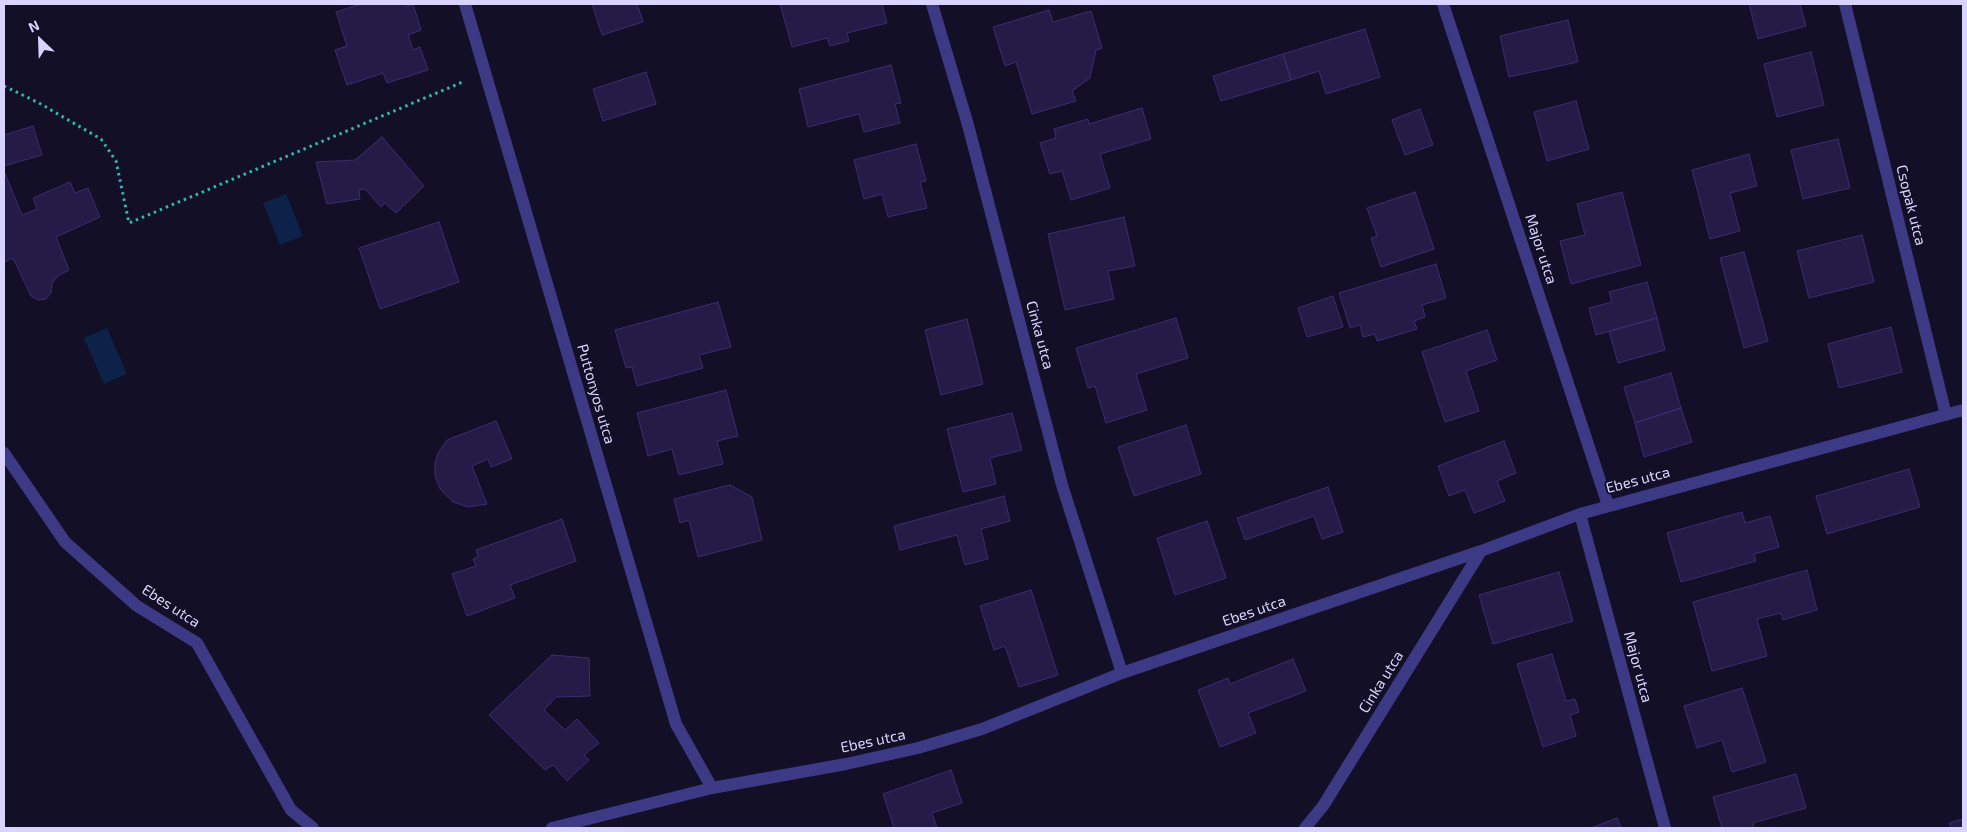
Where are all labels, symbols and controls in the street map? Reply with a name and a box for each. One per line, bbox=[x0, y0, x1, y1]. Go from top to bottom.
north arrow bbox=[15, 15, 65, 65]
text: N bbox=[26, 16, 42, 36]
street label: Csopak utca bbox=[1892, 163, 1930, 247]
street label: Major utca bbox=[1521, 212, 1561, 286]
street label: Cinka utca bbox=[1022, 299, 1058, 371]
street label: Puttonyos utca bbox=[573, 342, 619, 446]
street label: Ebes utca bbox=[1604, 463, 1672, 497]
street label: Ebes utca bbox=[139, 581, 203, 631]
street label: Ebes utca bbox=[1220, 592, 1288, 630]
street label: Major utca bbox=[1620, 629, 1656, 705]
street label: Cinka utca bbox=[1355, 648, 1407, 716]
street label: Ebes utca bbox=[839, 725, 907, 757]

